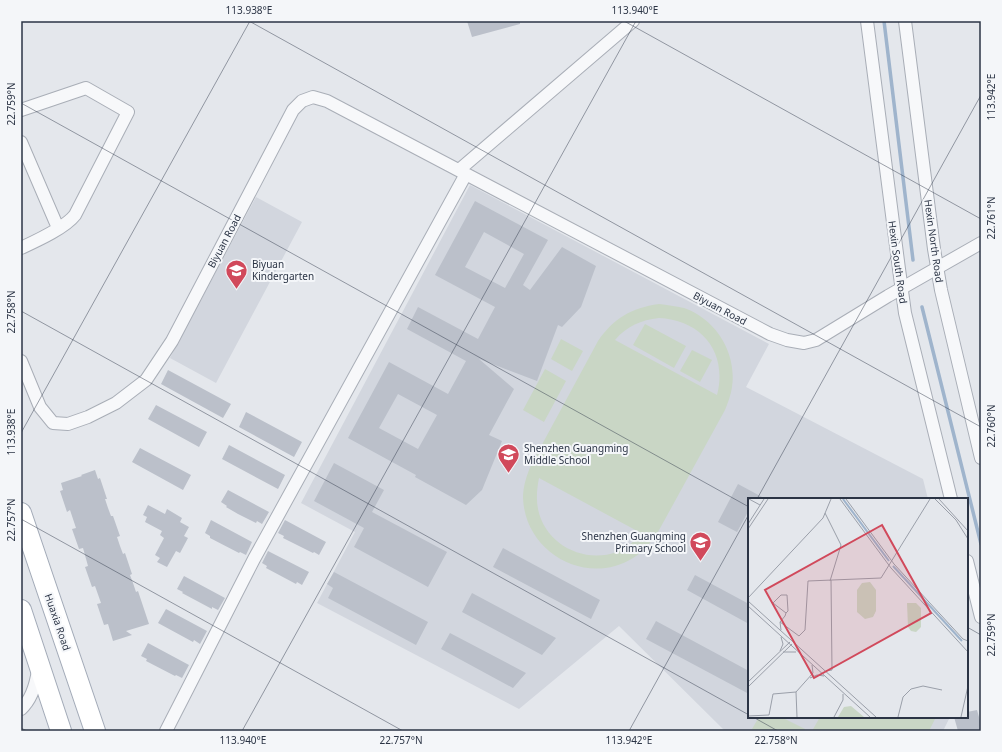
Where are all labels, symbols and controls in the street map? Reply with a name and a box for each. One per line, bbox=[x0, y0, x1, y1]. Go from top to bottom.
text: 113.938°E bbox=[226, 3, 272, 17]
text: 113.940°E bbox=[612, 3, 658, 17]
text: 113.942°E bbox=[984, 74, 998, 120]
text: 22.759°N bbox=[4, 82, 18, 126]
text: 22.761°N bbox=[984, 196, 998, 240]
street label: Hexin North Road bbox=[921, 199, 947, 283]
street label: Biyuan Road bbox=[204, 212, 244, 270]
street label: Hexin South Road bbox=[885, 220, 911, 304]
school or university icon: Biyuan Kindergarten bbox=[223, 257, 249, 290]
place label: Biyuan Kindergarten bbox=[252, 257, 314, 283]
street label: Biyuan Road bbox=[691, 288, 749, 328]
text: 22.758°N bbox=[4, 290, 18, 334]
text: 22.760°N bbox=[984, 404, 998, 448]
text: 113.938°E bbox=[4, 409, 18, 455]
school or university icon: Shenzhen Guangming Middle School bbox=[495, 441, 521, 474]
place label: Shenzhen Guangming Middle School bbox=[524, 441, 628, 467]
text: 22.757°N bbox=[4, 498, 18, 542]
inset map bbox=[748, 498, 968, 718]
place label: Shenzhen Guangming Primary School bbox=[582, 529, 686, 555]
school or university icon: Shenzhen Guangming Primary School bbox=[688, 529, 714, 562]
street label: Huaxia Road bbox=[42, 592, 74, 652]
text: 22.759°N bbox=[984, 613, 998, 657]
text: 113.940°E bbox=[220, 733, 266, 747]
text: 22.757°N bbox=[379, 733, 423, 747]
text: 113.942°E bbox=[606, 733, 652, 747]
text: 22.758°N bbox=[754, 733, 798, 747]

